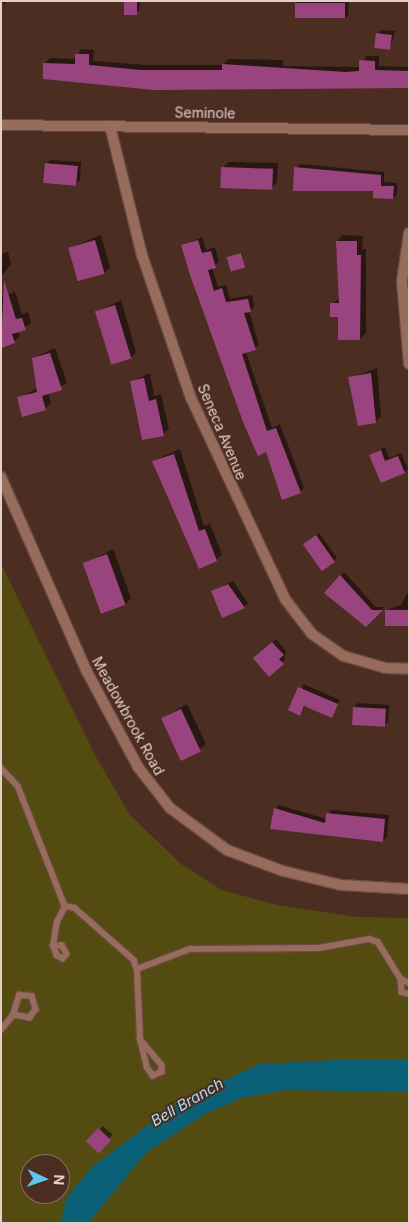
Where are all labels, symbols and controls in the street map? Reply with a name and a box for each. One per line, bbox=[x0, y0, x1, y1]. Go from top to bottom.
street label: Seminole bbox=[174, 104, 236, 122]
street label: Seneca Avenue bbox=[194, 381, 250, 483]
street label: Meadowbrook Road bbox=[88, 654, 168, 778]
water label: Bell Branch bbox=[148, 1074, 226, 1130]
north arrow bbox=[20, 1154, 70, 1204]
text: N bbox=[51, 1174, 68, 1186]

